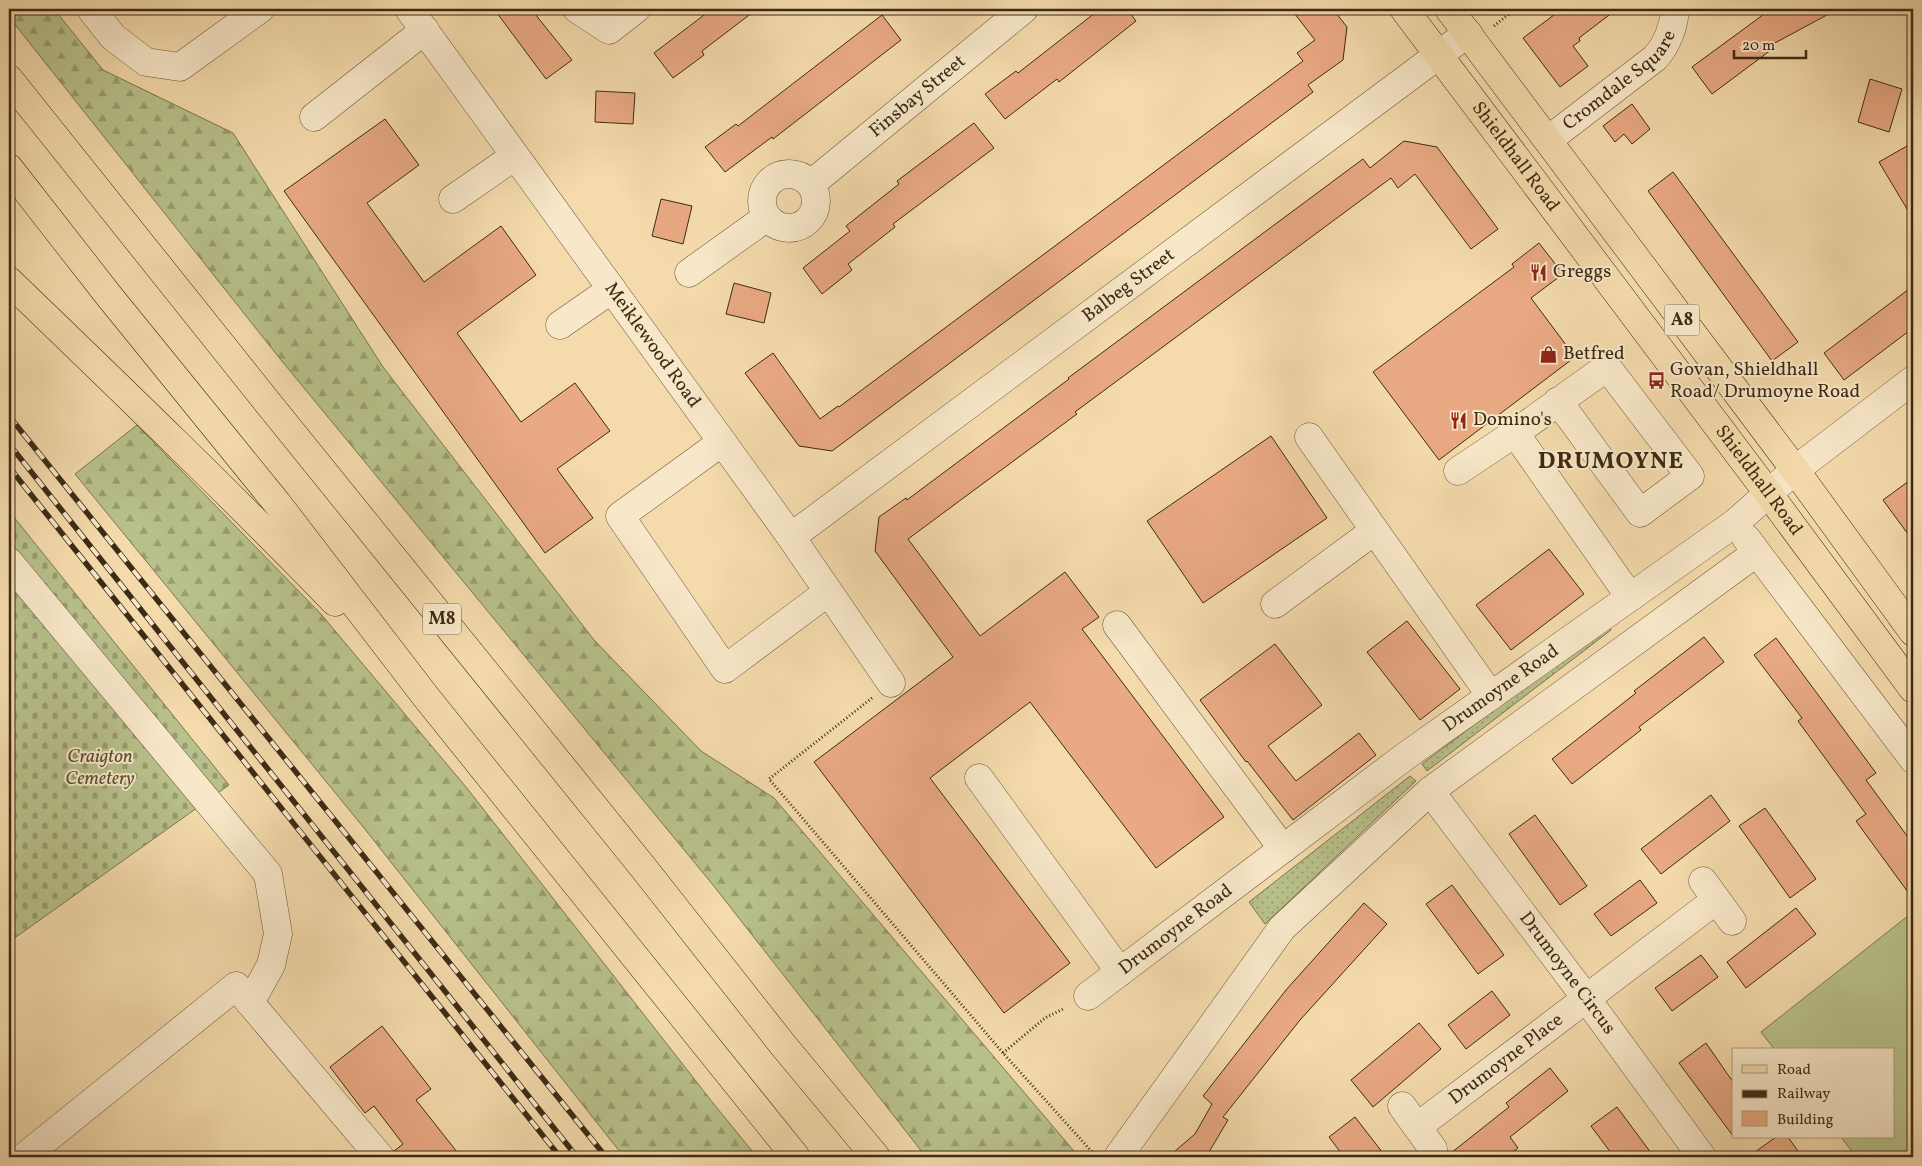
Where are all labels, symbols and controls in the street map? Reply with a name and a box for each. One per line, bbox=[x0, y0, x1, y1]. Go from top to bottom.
street label: Cromdale Square bbox=[1558, 26, 1683, 137]
scale bar bbox=[1734, 28, 1807, 60]
text: 20 m bbox=[1742, 36, 1775, 57]
street label: Finsbay Street bbox=[864, 49, 972, 144]
street label: Shieldhall Road bbox=[1465, 96, 1565, 217]
street label: Balbeg Street bbox=[1077, 242, 1181, 329]
place label: Greggs bbox=[1553, 259, 1611, 285]
restaurant icon: Greggs bbox=[1529, 262, 1549, 282]
street label: Meiklewood Road bbox=[598, 277, 707, 413]
road number: A8 bbox=[1664, 304, 1700, 336]
place label: Betfred bbox=[1563, 341, 1625, 367]
shop icon: Betfred bbox=[1539, 344, 1559, 364]
place label: Govan, Shieldhall Road/ Drumoyne Road bbox=[1670, 357, 1860, 405]
bus stop icon: Govan, Shieldhall Road/ Drumoyne Road bbox=[1646, 371, 1666, 391]
place label: Domino's bbox=[1473, 407, 1552, 433]
restaurant icon: Domino's bbox=[1449, 410, 1469, 430]
street label: Shieldhall Road bbox=[1709, 420, 1808, 541]
district label: DRUMOYNE bbox=[1538, 445, 1684, 479]
road number: M8 bbox=[423, 604, 461, 634]
street label: Drumoyne Road bbox=[1438, 638, 1564, 739]
park label: Craigton Cemetery bbox=[65, 744, 135, 792]
street label: Drumoyne Road bbox=[1113, 878, 1238, 981]
street label: Drumoyne Circus bbox=[1513, 906, 1622, 1040]
street label: Drumoyne Place bbox=[1444, 1007, 1569, 1111]
legend bbox=[1732, 1048, 1894, 1138]
text: Road bbox=[1777, 1060, 1811, 1081]
text: Railway bbox=[1777, 1084, 1830, 1105]
text: Building bbox=[1777, 1110, 1834, 1131]

